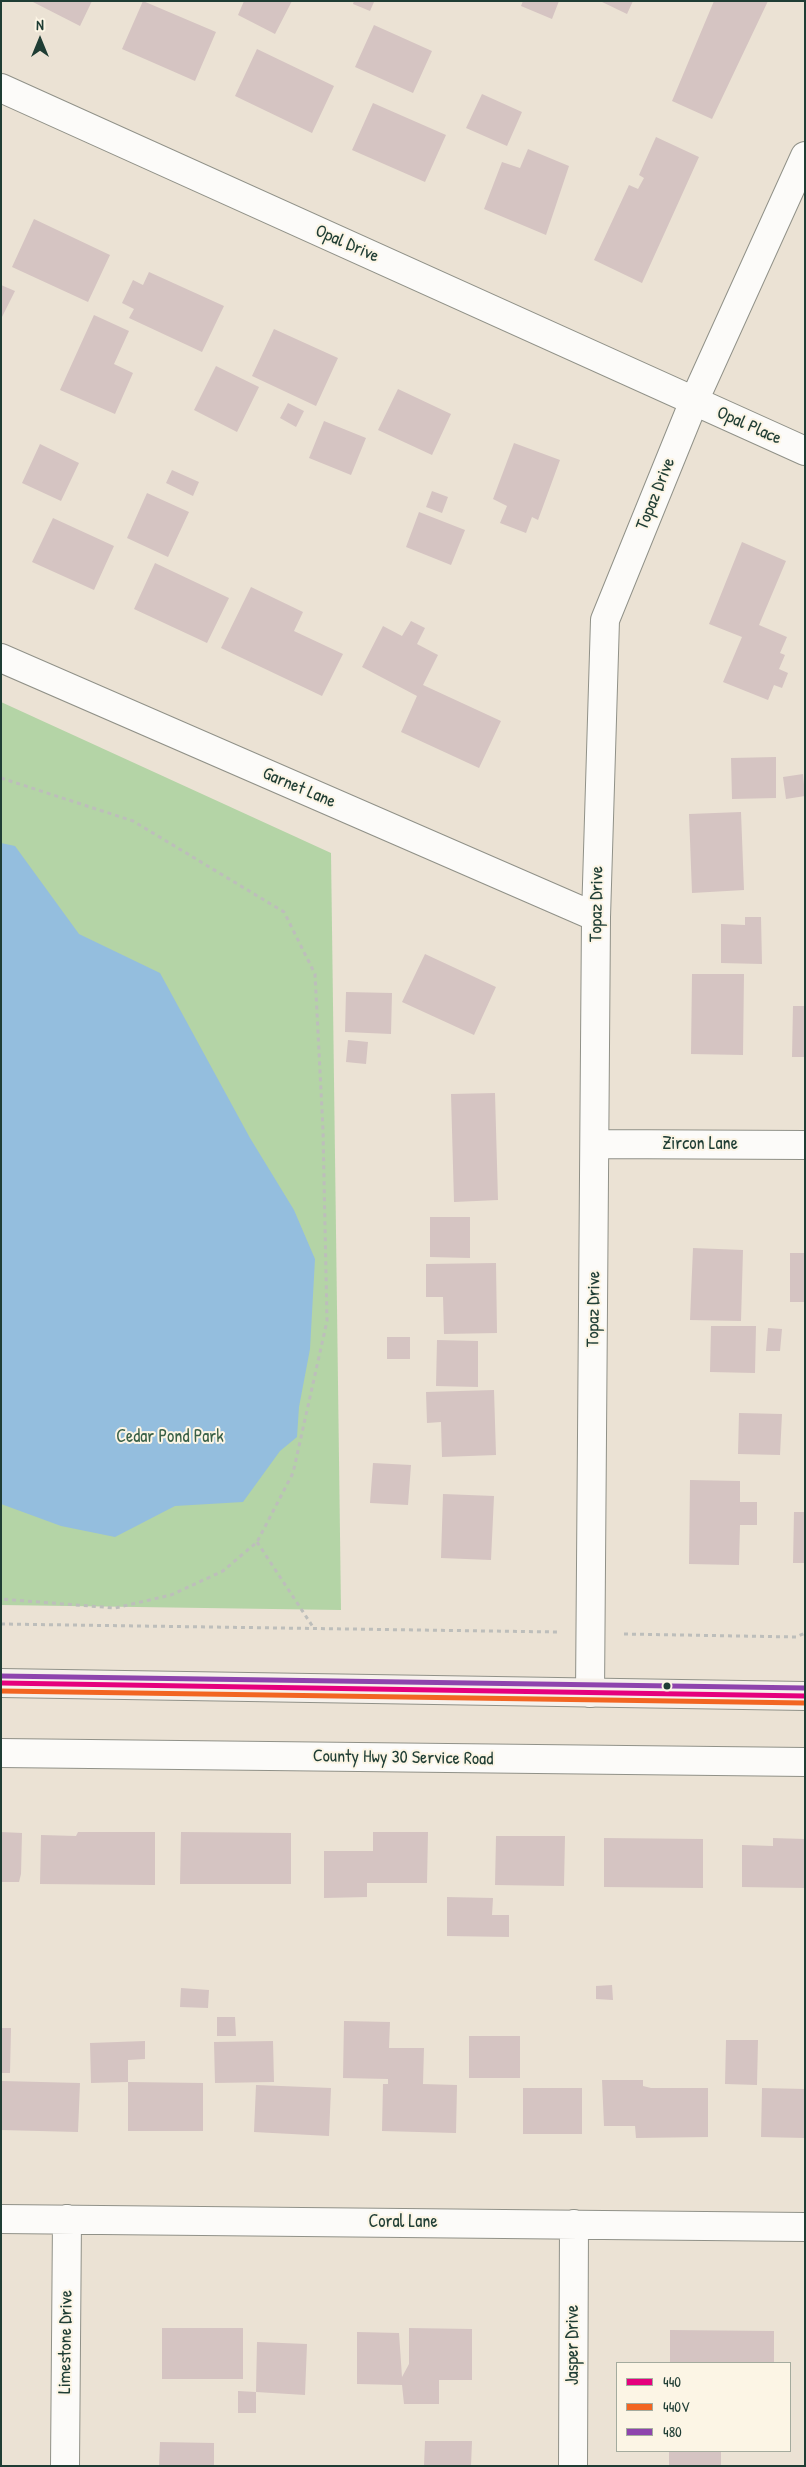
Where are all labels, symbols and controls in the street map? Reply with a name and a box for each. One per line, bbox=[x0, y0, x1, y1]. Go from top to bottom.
north arrow bbox=[15, 15, 65, 65]
text: N bbox=[36, 15, 44, 34]
street label: Opal Drive bbox=[312, 220, 382, 268]
street label: Opal Place bbox=[713, 402, 785, 450]
street label: Topaz Drive bbox=[632, 455, 680, 533]
street label: Garnet Lane bbox=[259, 763, 339, 813]
street label: Topaz Drive bbox=[586, 866, 608, 942]
street label: Zircon Lane bbox=[662, 1133, 738, 1155]
street label: Topaz Drive bbox=[583, 1271, 605, 1347]
park label: Cedar Pond Park bbox=[116, 1426, 224, 1448]
unlabelled marker bbox=[662, 1681, 672, 1691]
street label: County Hwy 30 Service Road bbox=[313, 1746, 493, 1770]
street label: Coral Lane bbox=[368, 2211, 438, 2233]
street label: Limestone Drive bbox=[54, 2290, 78, 2394]
street label: Jasper Drive bbox=[562, 2305, 584, 2385]
legend bbox=[616, 2362, 791, 2452]
text: 440 bbox=[663, 2371, 681, 2392]
text: 440V bbox=[663, 2396, 689, 2417]
text: 480 bbox=[663, 2421, 682, 2442]

